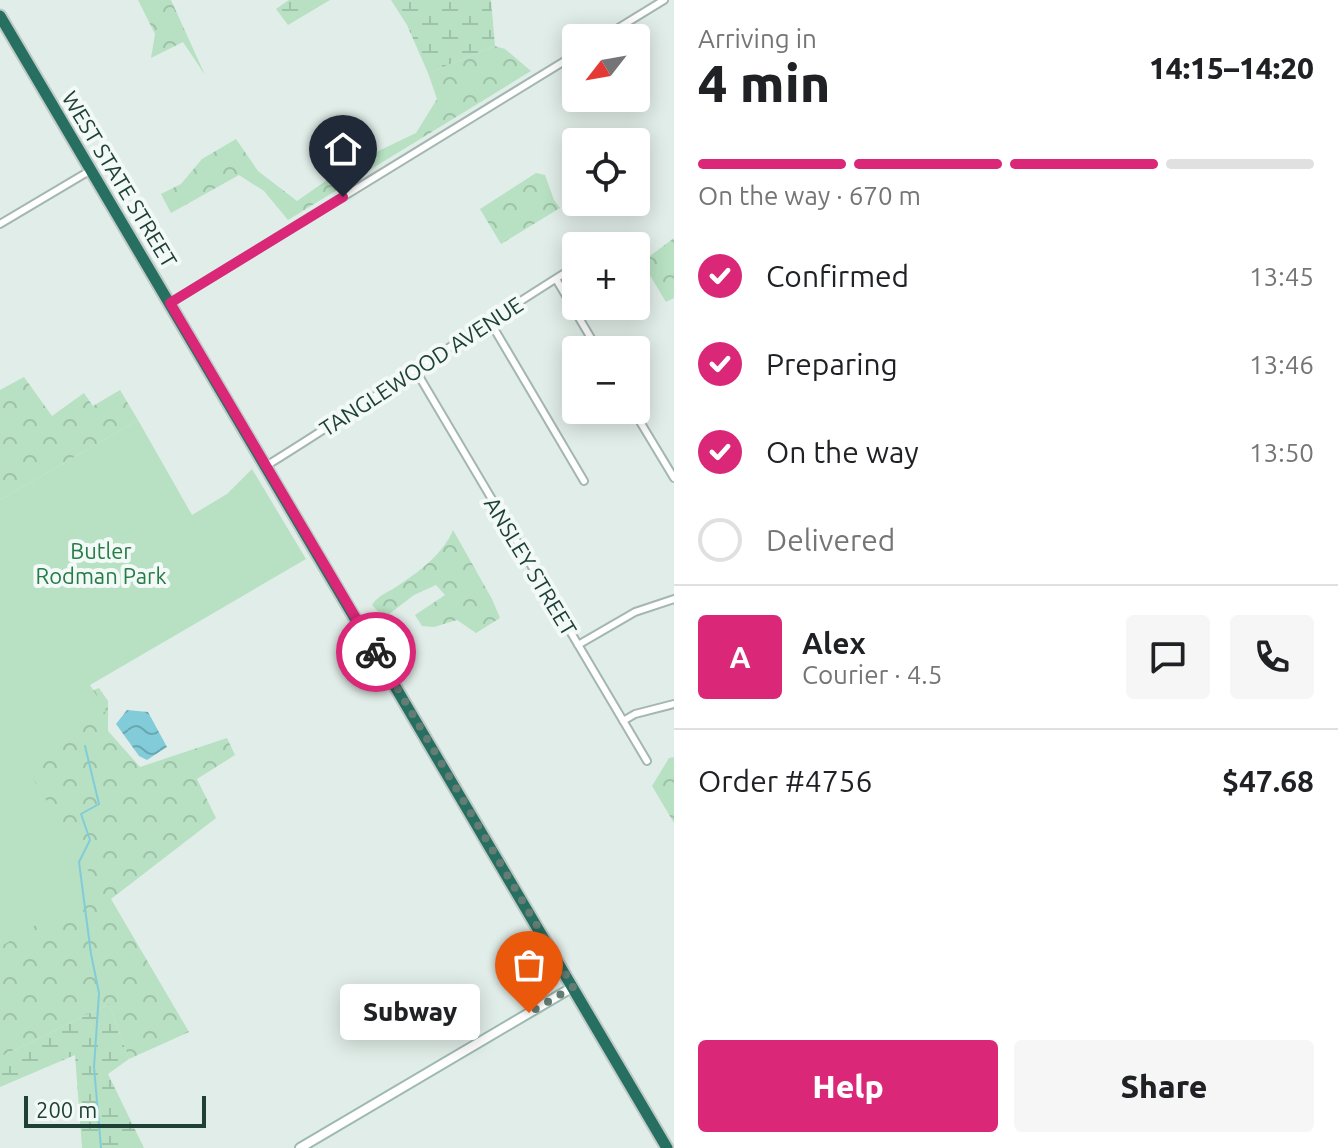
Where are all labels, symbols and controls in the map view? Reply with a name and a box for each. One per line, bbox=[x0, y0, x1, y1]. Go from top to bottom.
north arrow bbox=[562, 24, 650, 112]
map controls bbox=[562, 24, 650, 424]
text: Arriving in bbox=[698, 24, 817, 53]
text: 14:15–14:20 bbox=[1149, 51, 1314, 85]
text: 4 min bbox=[698, 54, 830, 112]
street label: WEST STATE STREET bbox=[58, 86, 182, 272]
pin bbox=[309, 115, 377, 197]
icon: home bbox=[321, 127, 365, 171]
button: locate bbox=[562, 128, 650, 216]
text: On the way · 670 m bbox=[698, 181, 921, 210]
button: + bbox=[562, 232, 650, 320]
icon: check bbox=[698, 254, 742, 298]
text: Confirmed bbox=[766, 259, 909, 293]
text: 13:45 bbox=[1249, 262, 1314, 291]
street label: TANGLEWOOD AVENUE bbox=[315, 291, 527, 441]
button: − bbox=[562, 336, 650, 424]
icon: check bbox=[698, 342, 742, 386]
text: Preparing bbox=[766, 347, 898, 381]
text: 13:46 bbox=[1249, 350, 1314, 379]
icon: check bbox=[698, 430, 742, 474]
text: On the way bbox=[766, 435, 919, 469]
text: 13:50 bbox=[1249, 438, 1314, 467]
street label: ANSLEY STREET bbox=[480, 492, 582, 640]
text: Delivered bbox=[766, 523, 895, 557]
park label: Butler Rodman Park bbox=[35, 538, 167, 588]
courier bbox=[336, 612, 416, 692]
button: chat bbox=[1126, 615, 1210, 699]
button: phone bbox=[1230, 615, 1314, 699]
text: Alex bbox=[802, 626, 866, 660]
icon: bike bbox=[354, 630, 398, 674]
text: A bbox=[729, 640, 751, 674]
text: Courier · 4.5 bbox=[802, 660, 942, 689]
text: Order #4756 bbox=[698, 764, 872, 798]
text: $47.68 bbox=[1222, 764, 1314, 798]
pin bbox=[495, 931, 563, 1013]
icon: bag bbox=[507, 943, 551, 987]
callout: Subway bbox=[341, 985, 481, 1041]
text: Subway bbox=[363, 997, 457, 1026]
button: Help bbox=[698, 1040, 998, 1132]
button: Share bbox=[1014, 1040, 1314, 1132]
scale bar bbox=[24, 1092, 206, 1128]
text: 200 m bbox=[36, 1097, 97, 1122]

